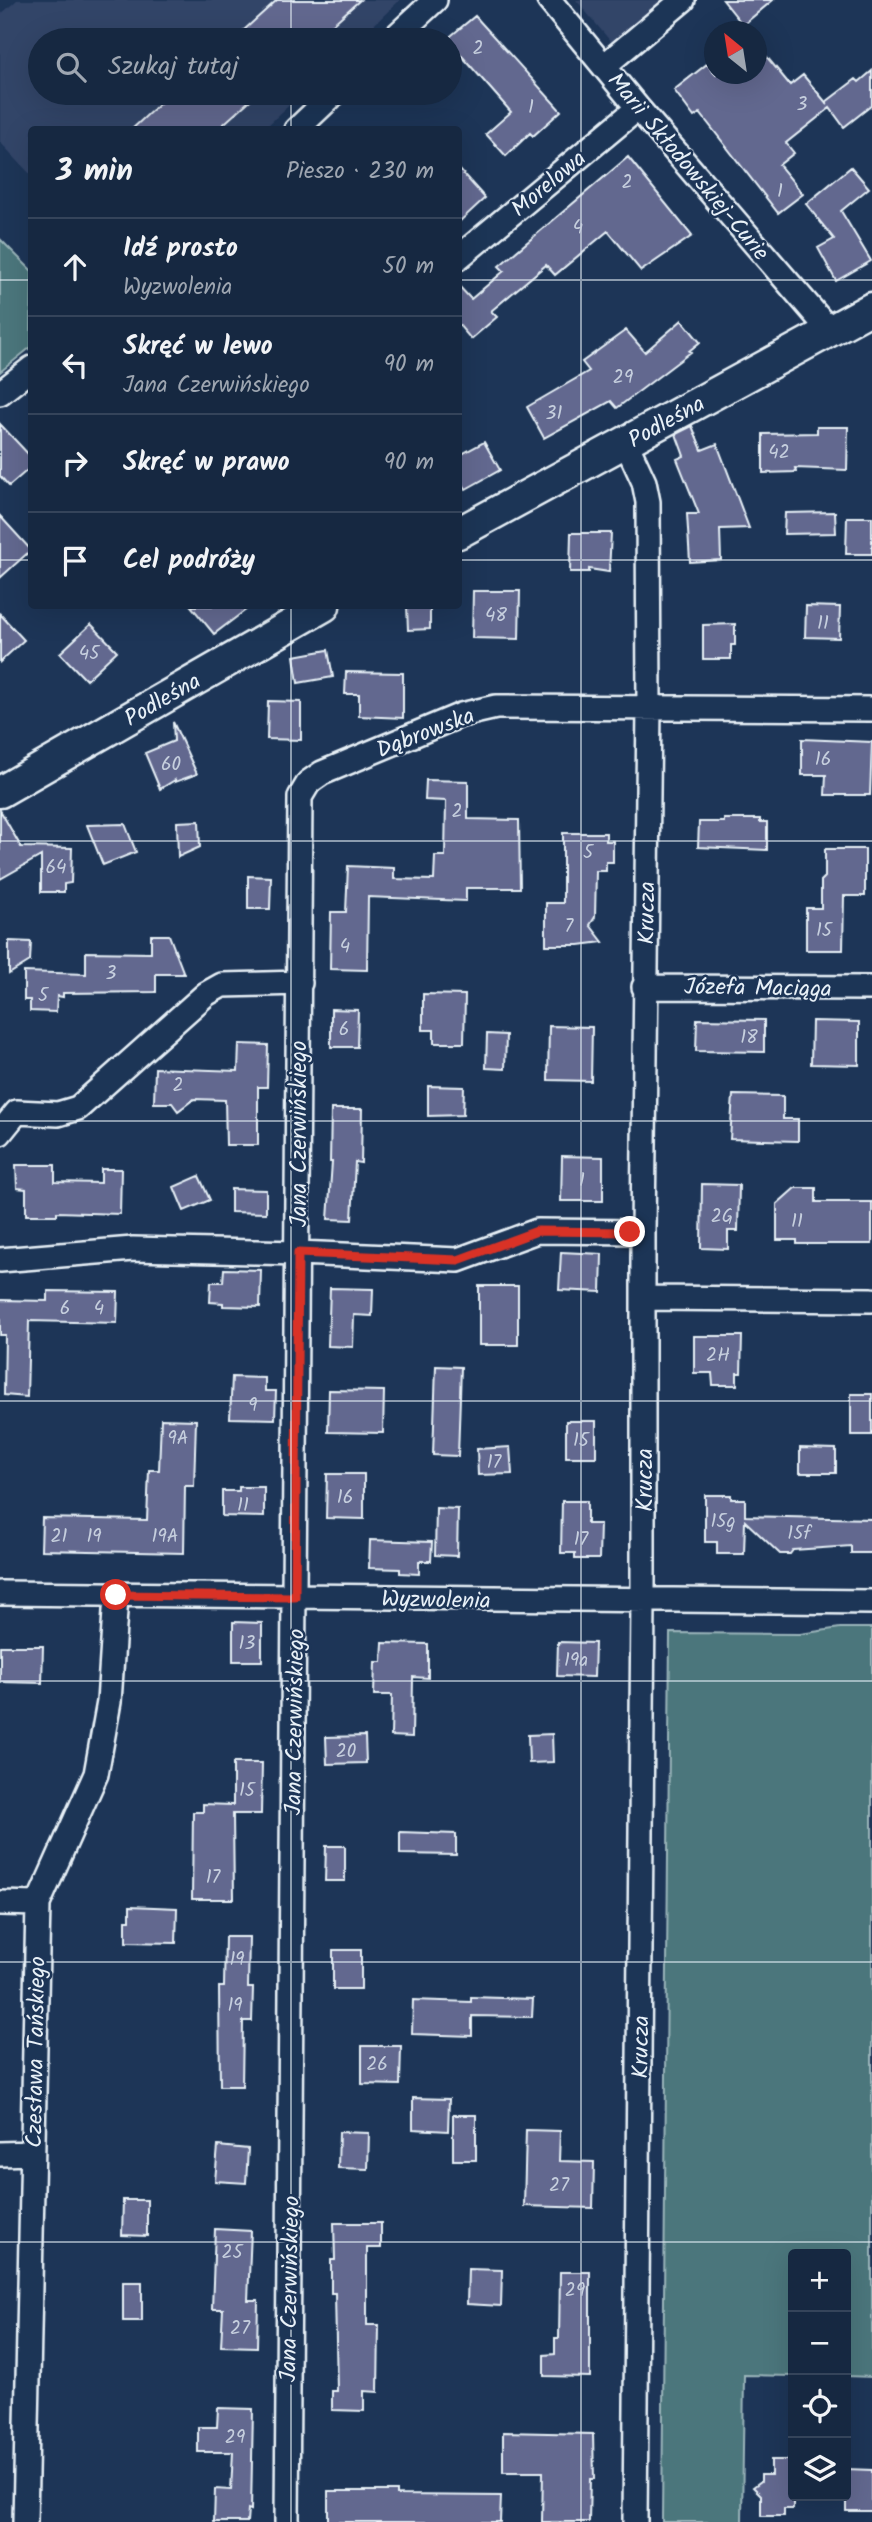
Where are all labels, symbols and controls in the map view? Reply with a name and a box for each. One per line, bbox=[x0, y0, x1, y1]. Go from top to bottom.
north arrow bbox=[704, 21, 767, 84]
search box bbox=[28, 28, 462, 105]
house number: 2 bbox=[472, 34, 484, 64]
text: Szukaj tutaj bbox=[108, 46, 239, 88]
icon: search bbox=[52, 48, 90, 86]
street label: Marii Skłodowskiej-Curie bbox=[598, 65, 777, 270]
house number: 3 bbox=[797, 90, 808, 120]
house number: 1 bbox=[528, 93, 534, 123]
street label: Morelowa bbox=[504, 142, 595, 227]
text: 3 min bbox=[56, 148, 133, 196]
text: Pieszo · 230 m bbox=[286, 154, 434, 190]
house number: 2 bbox=[621, 168, 633, 198]
house number: 1 bbox=[777, 177, 783, 207]
house number: 4 bbox=[573, 213, 583, 243]
text: Idź prosto bbox=[123, 228, 238, 270]
icon: ahead bbox=[56, 248, 94, 286]
text: 50 m bbox=[383, 249, 434, 285]
text: Wyzwolenia bbox=[123, 270, 232, 306]
text: Skręć w lewo bbox=[123, 326, 273, 368]
icon: left bbox=[56, 346, 94, 384]
text: 90 m bbox=[384, 347, 434, 383]
house number: 29 bbox=[613, 363, 633, 393]
text: Jana Czerwińskiego bbox=[123, 368, 310, 404]
street label: Podleśna bbox=[622, 387, 712, 459]
house number: 31 bbox=[546, 399, 562, 429]
house number: 42 bbox=[768, 438, 790, 468]
text: Skręć w prawo bbox=[123, 442, 290, 484]
icon: right bbox=[56, 444, 94, 482]
text: 90 m bbox=[384, 445, 434, 481]
text: Cel podróży bbox=[123, 540, 255, 582]
icon: arrive bbox=[56, 542, 94, 580]
house number: 48 bbox=[485, 601, 508, 631]
house number: 11 bbox=[817, 609, 829, 639]
house number: 45 bbox=[79, 639, 101, 669]
street label: Podleśna bbox=[118, 664, 208, 737]
street label: Dąbrowska bbox=[371, 699, 480, 769]
house number: 16 bbox=[815, 745, 831, 775]
house number: 60 bbox=[161, 750, 181, 780]
house number: 2 bbox=[451, 797, 463, 827]
house number: 5 bbox=[583, 838, 595, 868]
house number: 64 bbox=[45, 853, 67, 883]
street label: Krucza bbox=[629, 881, 667, 945]
house number: 7 bbox=[565, 912, 575, 942]
house number: 15 bbox=[816, 916, 834, 946]
house number: 4 bbox=[340, 932, 350, 962]
house number: 3 bbox=[106, 959, 117, 989]
street label: Józefa Maciąga bbox=[684, 970, 832, 1008]
house number: 5 bbox=[38, 981, 50, 1011]
house number: 6 bbox=[339, 1015, 349, 1045]
house number: 18 bbox=[740, 1023, 758, 1053]
street label: Jana Czerwińskiego bbox=[282, 1041, 318, 1227]
house number: 2 bbox=[172, 1071, 184, 1101]
house number: 1 bbox=[579, 1166, 585, 1196]
house number: 2G bbox=[711, 1202, 733, 1232]
house number: 11 bbox=[791, 1207, 803, 1237]
route end bbox=[614, 1216, 645, 1247]
house number: 6 bbox=[60, 1294, 70, 1324]
house number: 4 bbox=[94, 1294, 104, 1324]
house number: 2H bbox=[706, 1341, 730, 1371]
house number: 9 bbox=[248, 1391, 258, 1421]
house number: 9A bbox=[168, 1424, 188, 1454]
house number: 15 bbox=[573, 1426, 591, 1456]
house number: 17 bbox=[487, 1448, 503, 1478]
street label: Krucza bbox=[628, 1448, 664, 1512]
house number: 16 bbox=[337, 1483, 353, 1513]
house number: 11 bbox=[237, 1491, 249, 1521]
house number: 15g bbox=[710, 1507, 736, 1537]
house number: 15f bbox=[787, 1519, 813, 1549]
house number: 21 bbox=[50, 1522, 68, 1552]
house number: 19 bbox=[86, 1522, 102, 1552]
house number: 19A bbox=[152, 1522, 178, 1552]
house number: 17 bbox=[574, 1525, 590, 1555]
route start bbox=[100, 1579, 131, 1610]
street label: Wyzwolenia bbox=[381, 1582, 491, 1620]
street label: Jana Czerwińskiego bbox=[276, 1628, 316, 1816]
house number: 13 bbox=[239, 1629, 256, 1659]
house number: 19a bbox=[564, 1646, 588, 1676]
house number: 20 bbox=[336, 1737, 356, 1767]
house number: 15 bbox=[239, 1776, 257, 1806]
house number: 17 bbox=[206, 1863, 222, 1893]
house number: 19 bbox=[229, 1945, 245, 1975]
street label: Czesława Tańskiego bbox=[17, 1956, 57, 2148]
house number: 19 bbox=[227, 1991, 243, 2021]
street label: Krucza bbox=[623, 2015, 661, 2079]
house number: 26 bbox=[366, 2050, 388, 2080]
house number: 27 bbox=[549, 2171, 570, 2201]
street label: Jana Czerwińskiego bbox=[271, 2195, 311, 2383]
house number: 25 bbox=[221, 2238, 244, 2268]
map controls bbox=[788, 2249, 851, 2501]
button: + bbox=[788, 2249, 851, 2312]
house number: 29 bbox=[565, 2276, 585, 2306]
button: − bbox=[788, 2312, 851, 2375]
house number: 27 bbox=[230, 2314, 251, 2344]
button: locate bbox=[788, 2375, 851, 2438]
house number: 29 bbox=[225, 2423, 245, 2453]
button: layers bbox=[788, 2438, 851, 2501]

